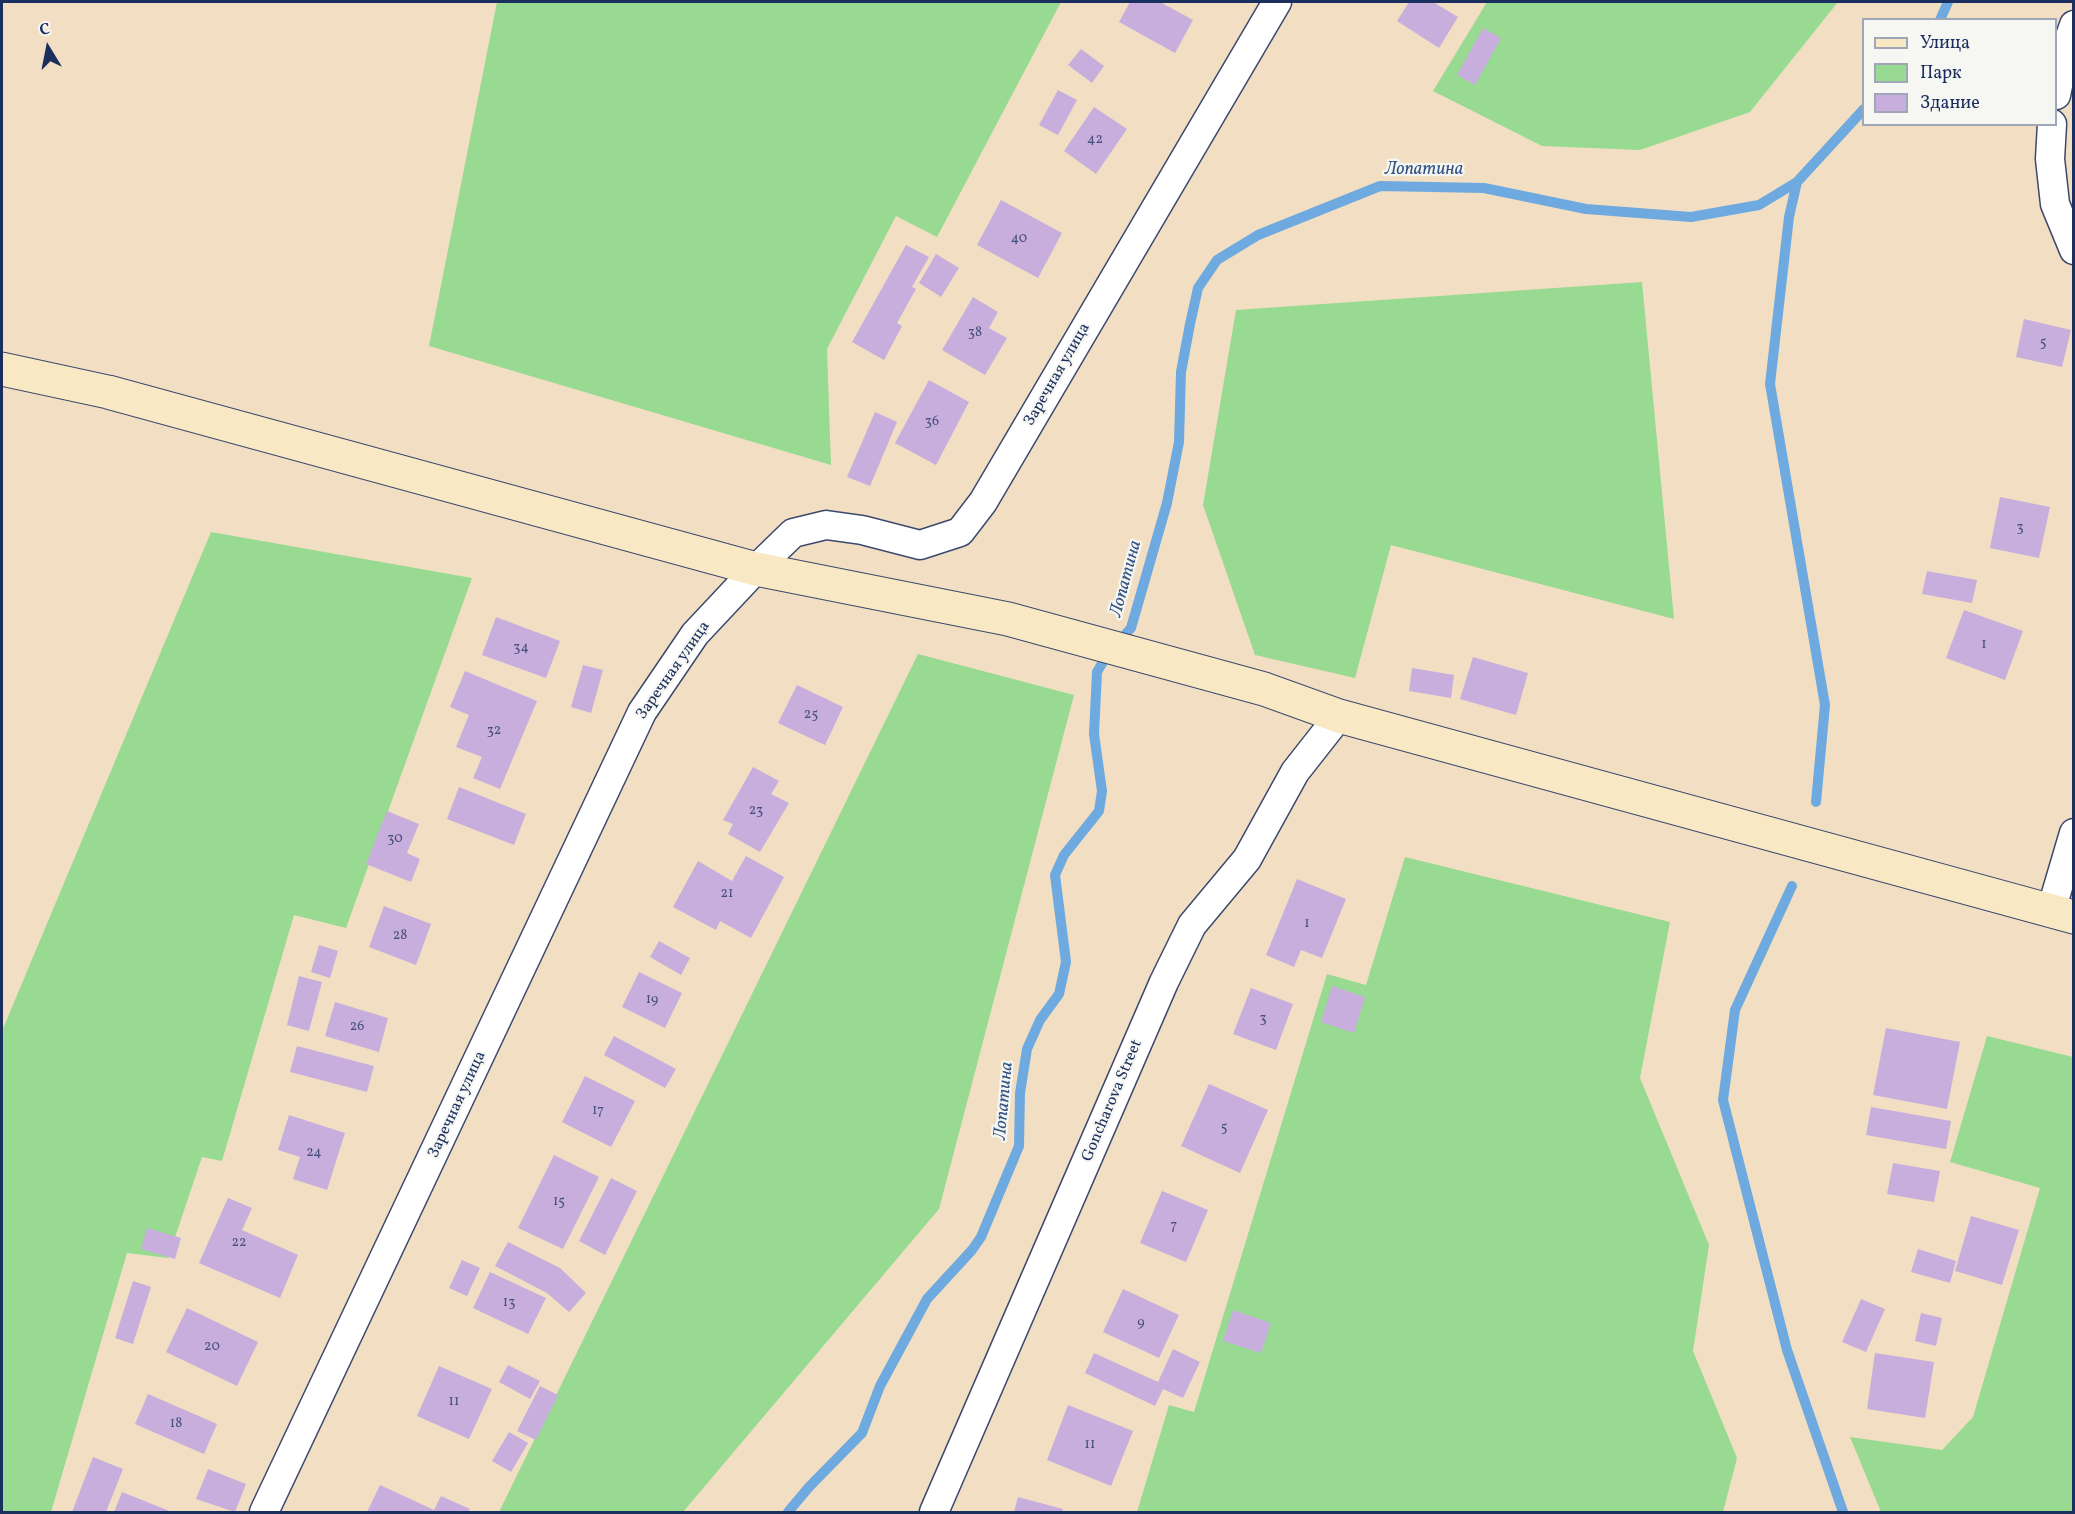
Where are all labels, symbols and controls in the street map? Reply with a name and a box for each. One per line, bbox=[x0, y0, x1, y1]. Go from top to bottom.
north arrow bbox=[18, 18, 78, 78]
legend bbox=[1862, 18, 2057, 126]
text: С bbox=[38, 19, 52, 42]
text: Улица bbox=[1920, 31, 1970, 56]
text: Парк bbox=[1920, 61, 1962, 86]
text: Здание bbox=[1920, 91, 1980, 116]
house number: 42 bbox=[1087, 132, 1103, 148]
water label: Лопатина bbox=[1385, 160, 1463, 182]
house number: 40 bbox=[1011, 231, 1027, 247]
street label: Заречная улица bbox=[1021, 320, 1095, 430]
house number: 38 bbox=[968, 325, 982, 341]
house number: 5 bbox=[2040, 335, 2046, 351]
house number: 36 bbox=[925, 414, 939, 430]
house number: 3 bbox=[2016, 520, 2024, 536]
water label: Лопатина bbox=[1106, 538, 1148, 620]
street label: Заречная улица bbox=[633, 618, 715, 724]
house number: 1 bbox=[1981, 637, 1987, 653]
house number: 34 bbox=[513, 640, 529, 656]
house number: 25 bbox=[804, 707, 818, 723]
house number: 32 bbox=[487, 723, 501, 739]
house number: 23 bbox=[749, 803, 763, 819]
house number: 30 bbox=[387, 831, 403, 847]
house number: 21 bbox=[721, 886, 733, 902]
house number: 1 bbox=[1304, 916, 1310, 932]
house number: 28 bbox=[393, 928, 407, 944]
house number: 19 bbox=[646, 992, 658, 1008]
house number: 3 bbox=[1259, 1011, 1267, 1027]
house number: 26 bbox=[350, 1019, 364, 1035]
street label: Goncharova Street bbox=[1079, 1037, 1147, 1165]
street label: Заречная улица bbox=[425, 1048, 491, 1162]
water label: Лопатина bbox=[991, 1061, 1019, 1141]
house number: 17 bbox=[592, 1103, 604, 1119]
house number: 5 bbox=[1221, 1120, 1227, 1136]
house number: 24 bbox=[306, 1145, 322, 1161]
house number: 15 bbox=[553, 1194, 565, 1210]
house number: 7 bbox=[1171, 1218, 1177, 1234]
house number: 22 bbox=[231, 1235, 247, 1251]
house number: 13 bbox=[503, 1295, 515, 1311]
house number: 9 bbox=[1137, 1315, 1145, 1331]
house number: 20 bbox=[204, 1339, 220, 1355]
house number: 11 bbox=[449, 1394, 459, 1410]
house number: 18 bbox=[170, 1416, 182, 1432]
house number: 11 bbox=[1085, 1437, 1095, 1453]

